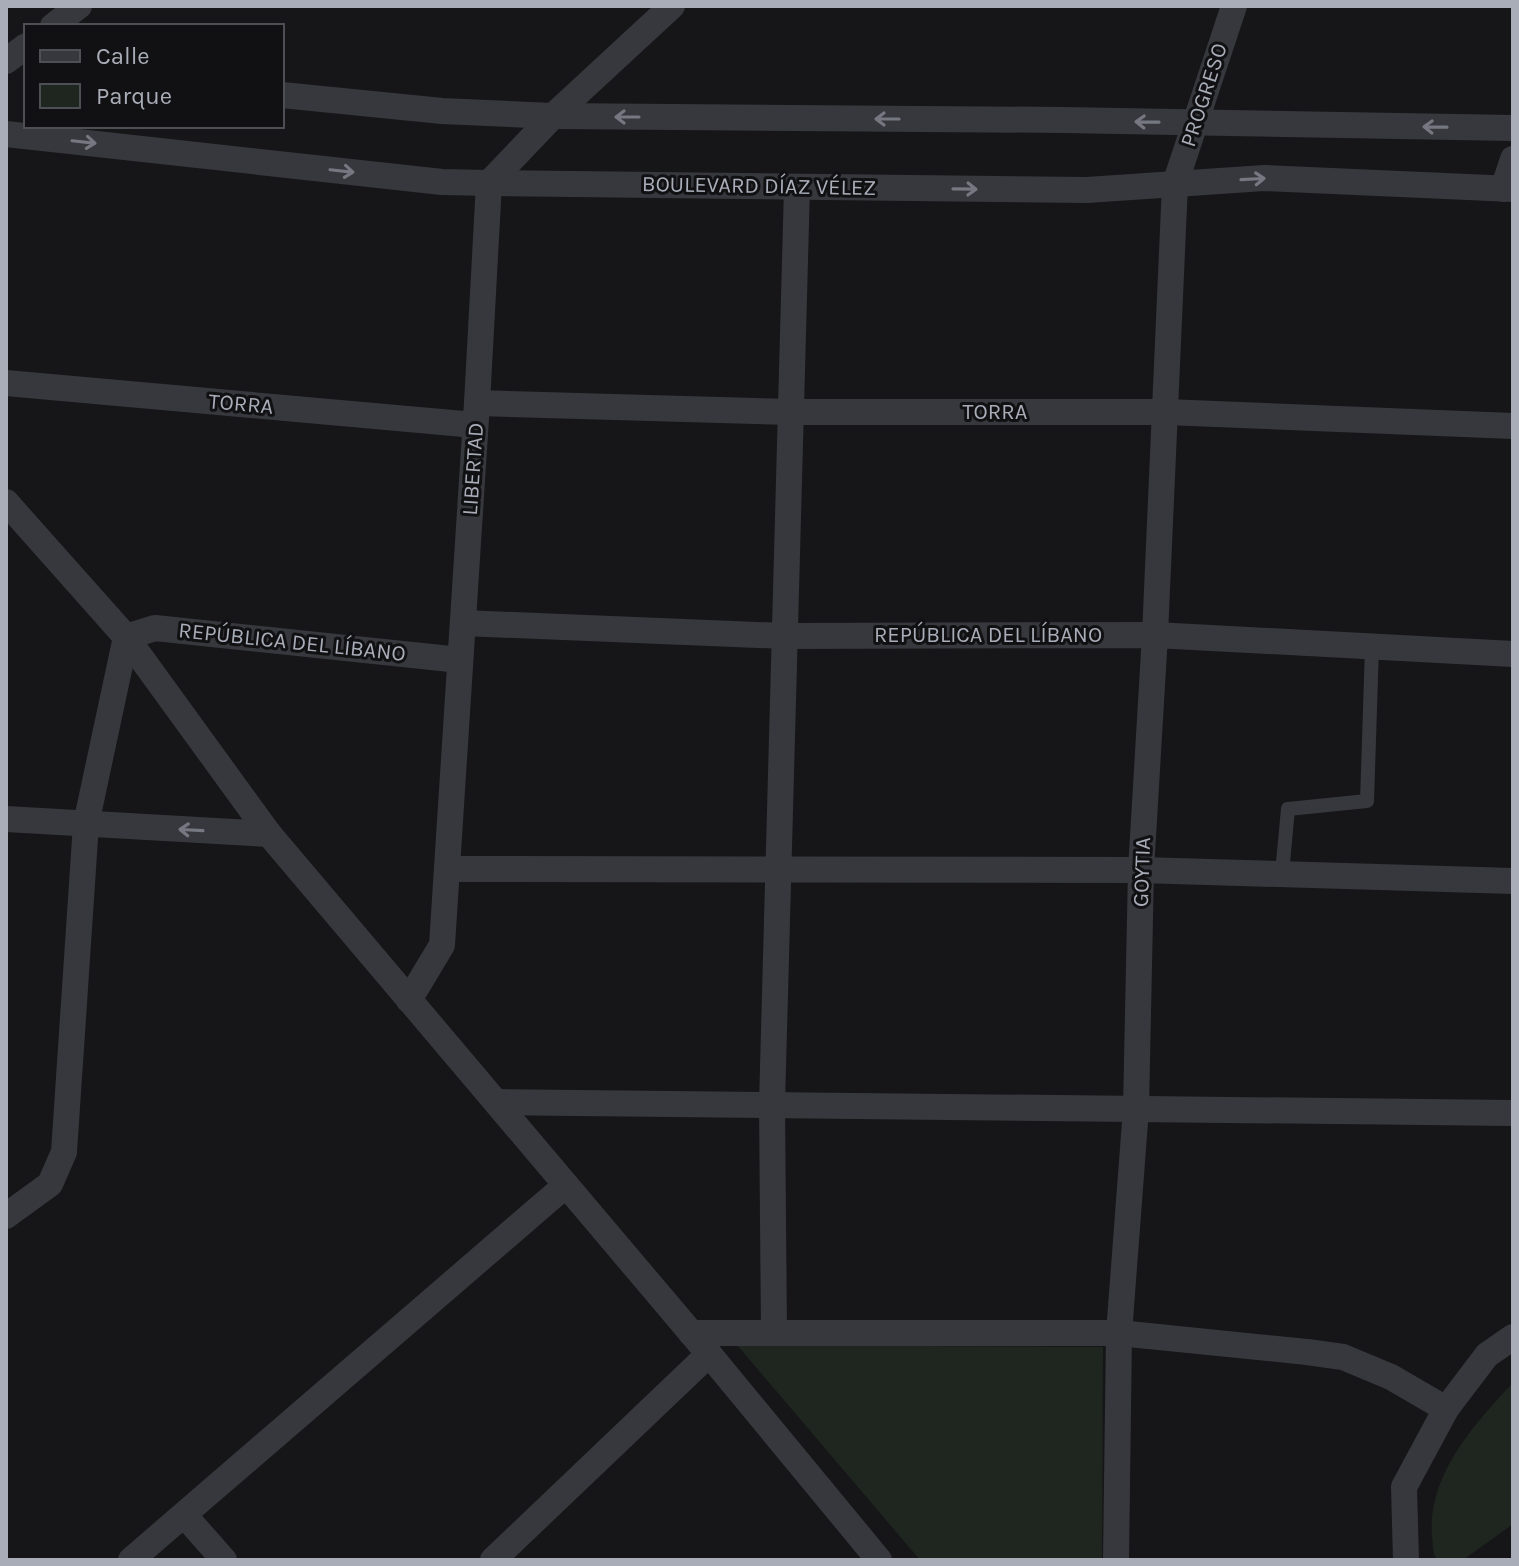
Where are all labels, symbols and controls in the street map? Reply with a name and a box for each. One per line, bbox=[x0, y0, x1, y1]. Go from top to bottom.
legend bbox=[24, 24, 284, 128]
street label: PROGRESO bbox=[1175, 40, 1233, 150]
text: Calle bbox=[96, 42, 150, 70]
text: Parque bbox=[96, 82, 172, 110]
one-way arrow bbox=[614, 109, 641, 125]
one-way arrow bbox=[874, 111, 901, 127]
one-way arrow bbox=[1134, 114, 1161, 129]
one-way arrow bbox=[1422, 119, 1449, 135]
one-way arrow bbox=[70, 135, 96, 150]
one-way arrow bbox=[328, 163, 355, 178]
street label: BOULEVARD DÍAZ VÉLEZ bbox=[642, 170, 876, 201]
one-way arrow bbox=[1239, 171, 1266, 186]
one-way arrow bbox=[951, 181, 978, 197]
street label: TORRA bbox=[208, 388, 275, 420]
street label: TORRA bbox=[963, 399, 1028, 425]
street label: LIBERTAD bbox=[457, 422, 489, 516]
street label: REPÚBLICA DEL LÍBANO bbox=[177, 616, 407, 667]
street label: REPÚBLICA DEL LÍBANO bbox=[874, 621, 1102, 648]
one-way arrow bbox=[178, 822, 205, 837]
street label: GOYTIA bbox=[1128, 836, 1156, 907]

